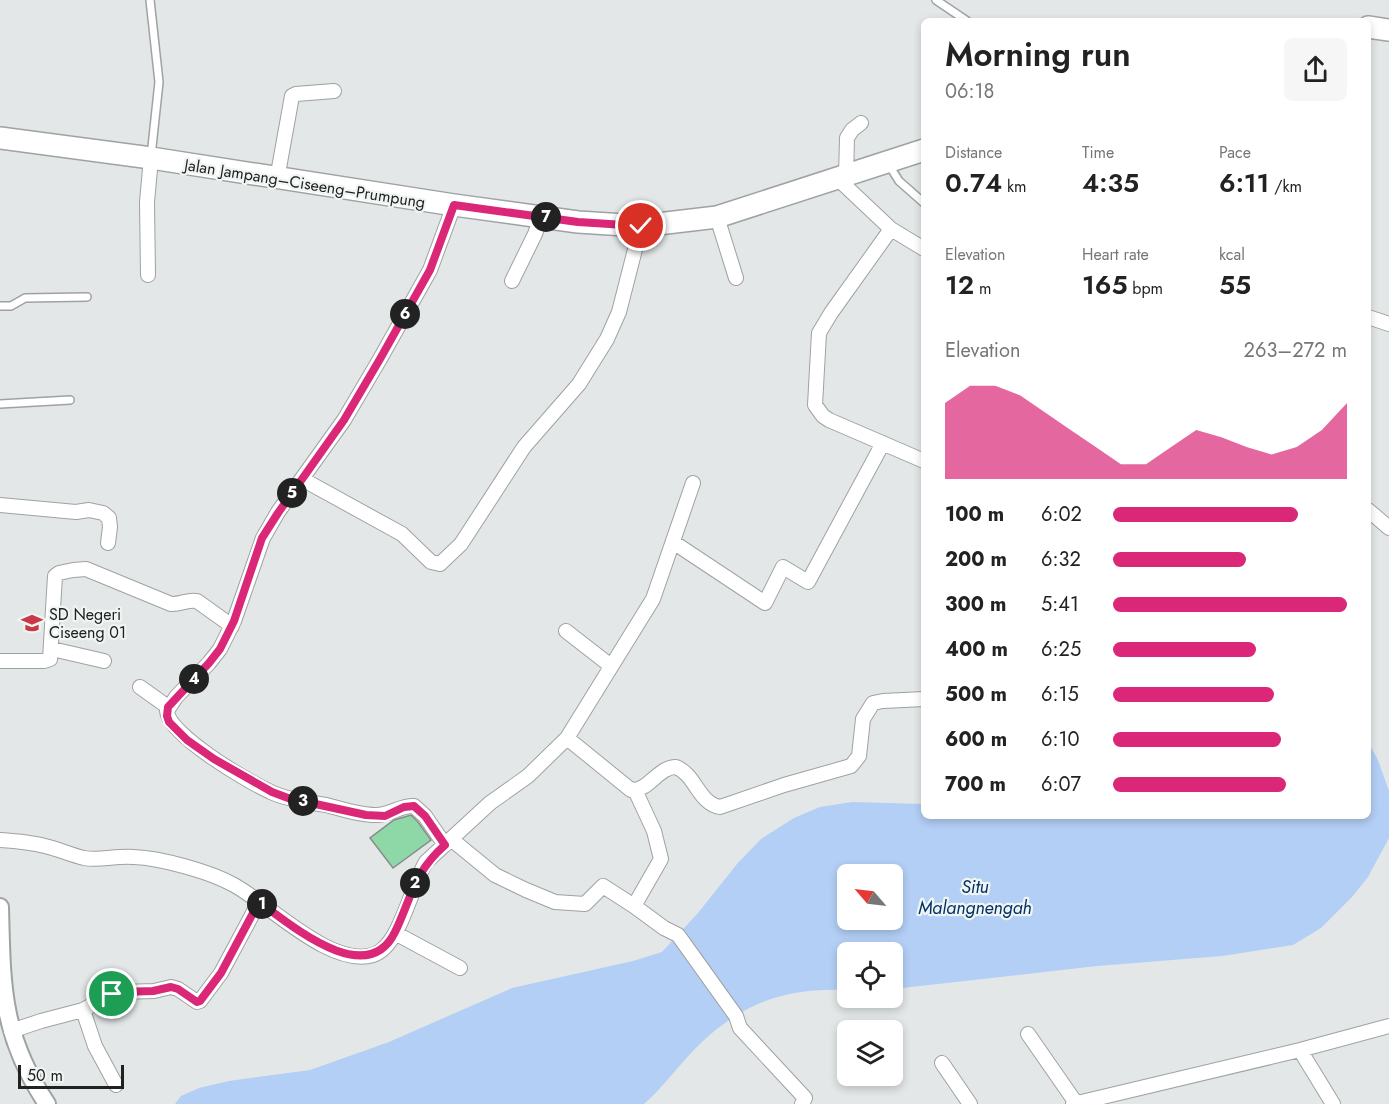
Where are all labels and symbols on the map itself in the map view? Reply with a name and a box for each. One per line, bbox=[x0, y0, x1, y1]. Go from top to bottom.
street label: Jalan Jampang–Ciseeng–Prumpung bbox=[181, 153, 427, 214]
pin bbox=[615, 200, 666, 251]
pin: 7 bbox=[531, 202, 561, 232]
pin: 6 bbox=[390, 299, 420, 329]
pin: 5 bbox=[277, 478, 307, 508]
place label: SD Negeri Ciseeng 01 bbox=[49, 603, 126, 644]
school or university icon: SD Negeri Ciseeng 01 bbox=[20, 611, 44, 635]
pin: 4 bbox=[179, 664, 209, 694]
pin: 3 bbox=[288, 786, 318, 816]
north arrow bbox=[837, 864, 903, 930]
pin: 2 bbox=[400, 868, 430, 898]
water label: Situ Malangnengah bbox=[918, 874, 1032, 921]
pin: 1 bbox=[247, 889, 277, 919]
pin bbox=[86, 968, 137, 1019]
scale bar bbox=[18, 1062, 124, 1090]

